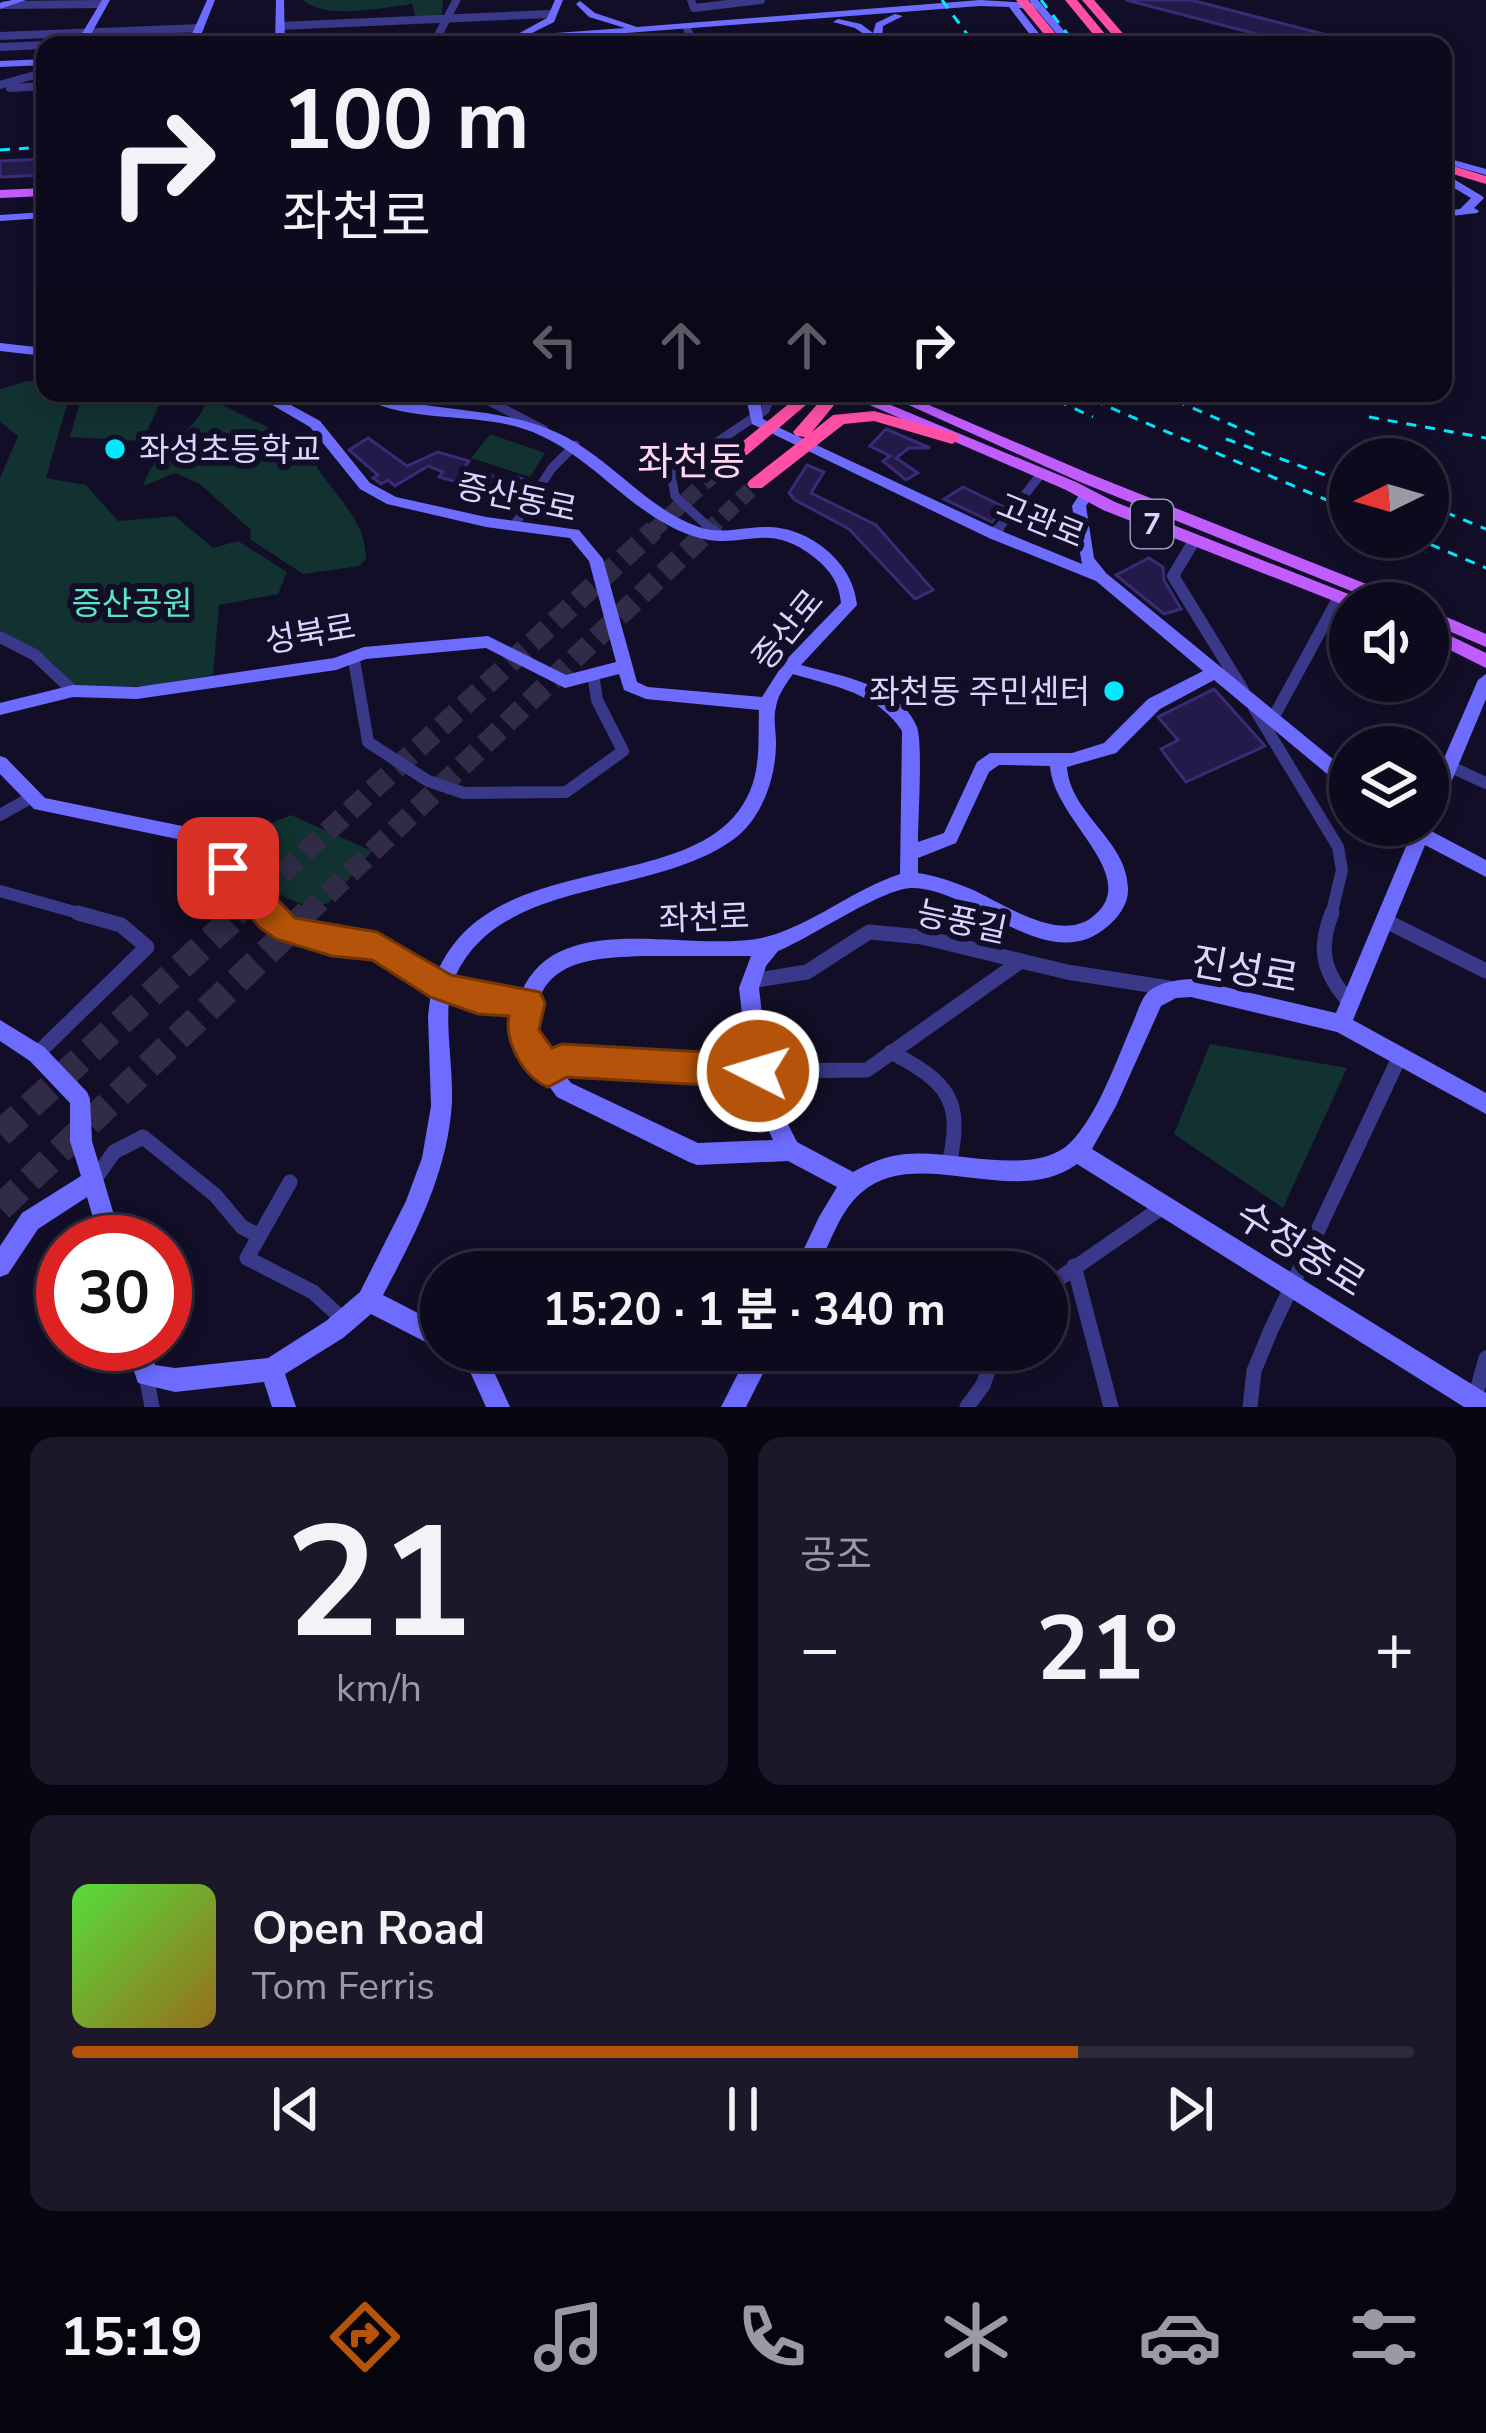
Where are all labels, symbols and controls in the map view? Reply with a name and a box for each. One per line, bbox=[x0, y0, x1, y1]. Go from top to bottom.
text: 100 m bbox=[282, 63, 530, 178]
icon: right bbox=[84, 84, 240, 240]
text: 좌천로 bbox=[282, 180, 431, 254]
icon: left bbox=[522, 312, 588, 378]
icon: ahead bbox=[648, 312, 714, 378]
icon: ahead bbox=[774, 312, 840, 378]
icon: right bbox=[900, 312, 966, 378]
place label: 좌성초등학교 bbox=[139, 428, 321, 473]
marker: 좌성초등학교 bbox=[102, 436, 128, 462]
district label: 좌천동 bbox=[637, 436, 745, 489]
north arrow bbox=[1329, 438, 1449, 558]
map controls bbox=[1329, 438, 1449, 846]
street label: 증산동로 bbox=[453, 464, 581, 533]
street label: 고관로 bbox=[990, 483, 1091, 559]
road number: 7 bbox=[1131, 500, 1173, 548]
street label: 증산로 bbox=[742, 580, 834, 680]
park label: 증산공원 bbox=[71, 582, 193, 627]
button: sound bbox=[1329, 582, 1449, 702]
street label: 성북로 bbox=[261, 604, 359, 665]
place label: 좌천동 주민센터 bbox=[869, 670, 1090, 715]
marker: 좌천동 주민센터 bbox=[1101, 678, 1127, 704]
button: layers bbox=[1329, 726, 1449, 846]
pin bbox=[177, 817, 279, 919]
icon: arrive bbox=[195, 835, 261, 901]
street label: 능풍길 bbox=[912, 891, 1011, 954]
street label: 좌천로 bbox=[658, 894, 750, 943]
street label: 진성로 bbox=[1187, 935, 1302, 1006]
position arrow bbox=[695, 1008, 821, 1134]
street label: 수정중로 bbox=[1225, 1189, 1375, 1310]
speed limit sign: 30 bbox=[36, 1215, 192, 1371]
text: 15:20 · 1 분 · 340 m bbox=[542, 1280, 946, 1341]
text: 21 bbox=[285, 1477, 473, 1690]
text: 공조 bbox=[800, 1529, 872, 1582]
text: 21° bbox=[1036, 1588, 1178, 1711]
text: − bbox=[800, 1604, 840, 1694]
text: + bbox=[1374, 1604, 1414, 1694]
text: km/h bbox=[336, 1662, 422, 1715]
text: Open Road bbox=[252, 1899, 485, 1960]
text: Tom Ferris bbox=[252, 1960, 435, 2013]
icon: previous bbox=[263, 2076, 329, 2142]
icon: pause bbox=[710, 2076, 776, 2142]
icon: next bbox=[1157, 2076, 1223, 2142]
icon: directions bbox=[323, 2295, 407, 2379]
icon: music bbox=[527, 2295, 611, 2379]
icon: phone bbox=[730, 2295, 814, 2379]
icon: climate bbox=[934, 2295, 1018, 2379]
icon: car bbox=[1138, 2295, 1222, 2379]
icon: filters bbox=[1342, 2295, 1426, 2379]
text: 15:19 bbox=[60, 2300, 203, 2374]

